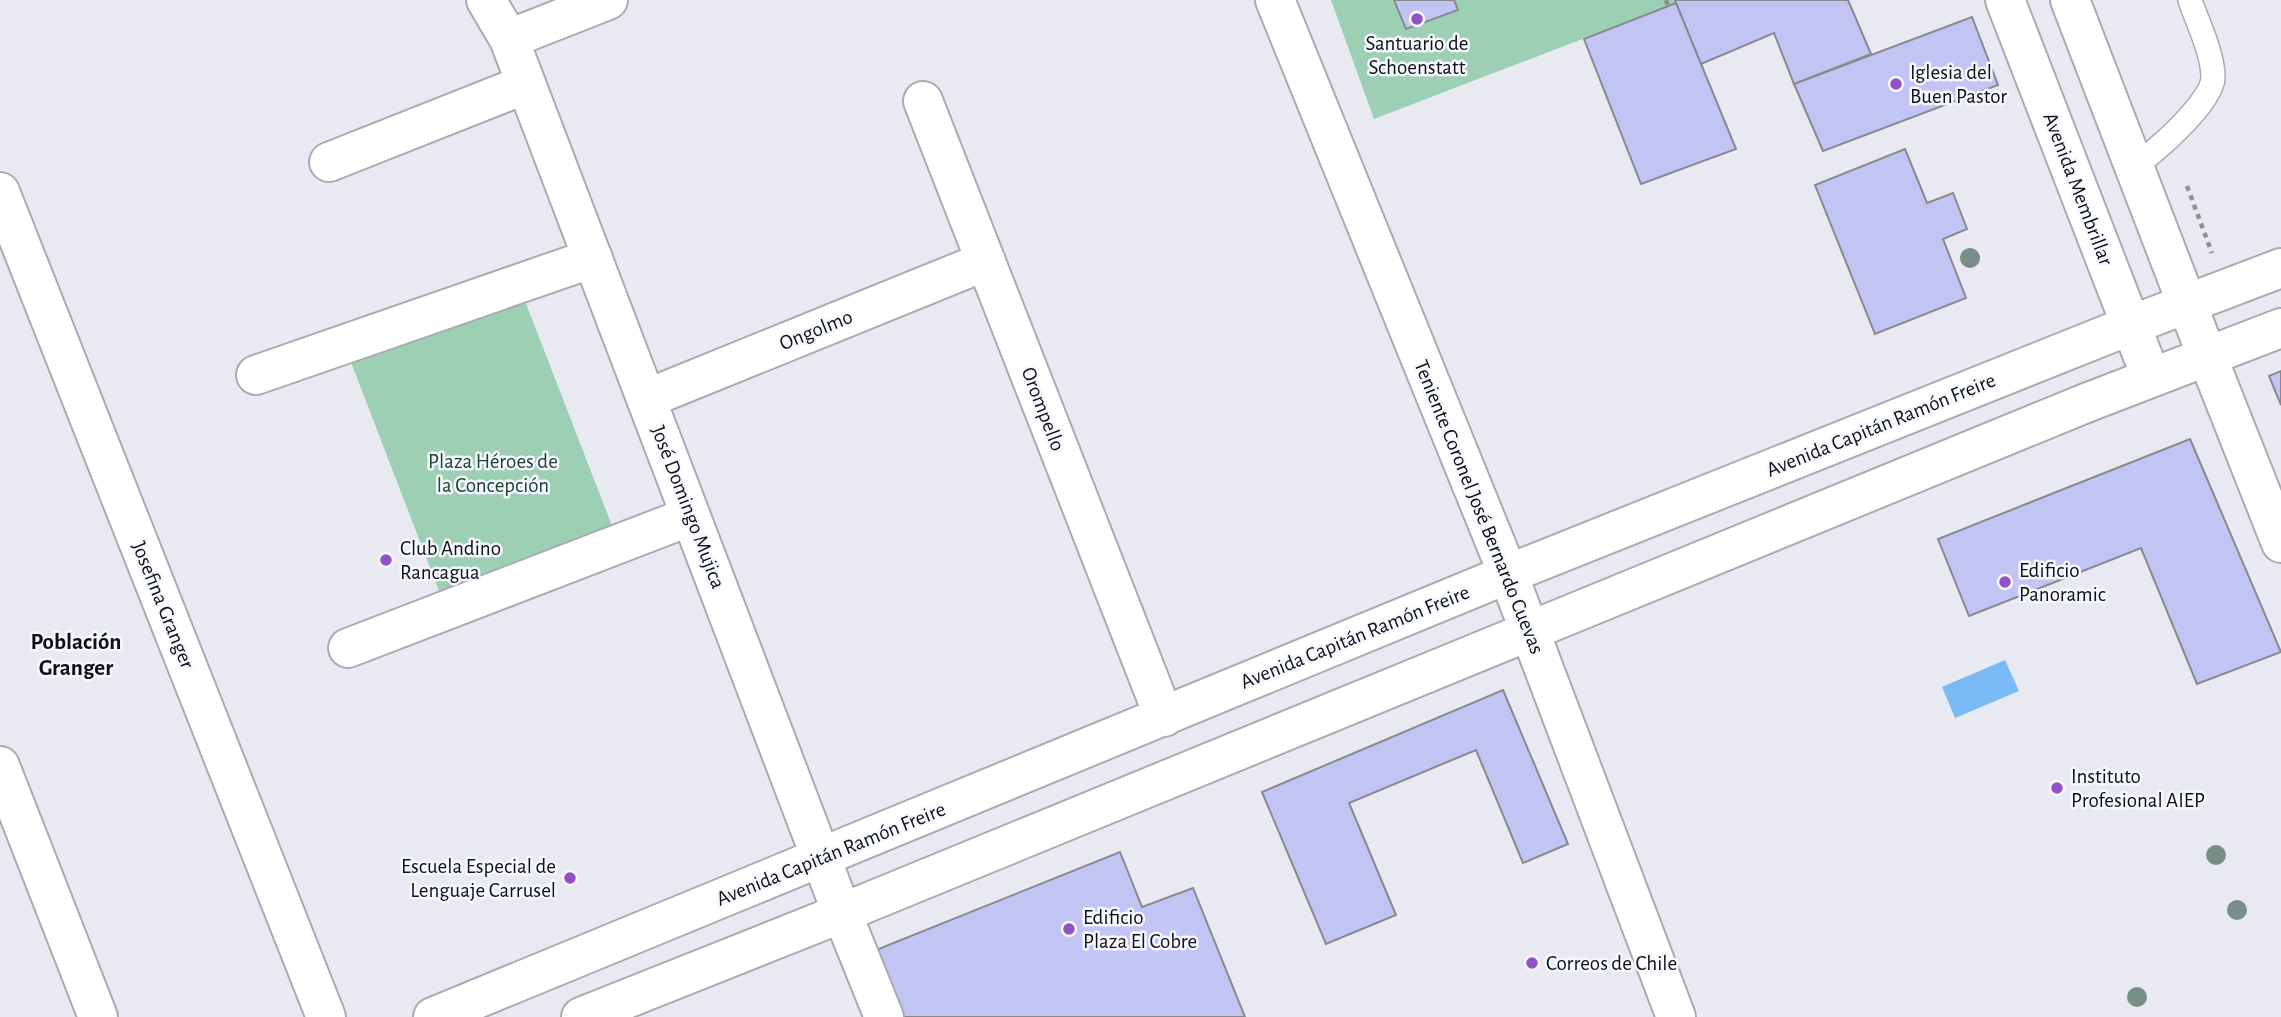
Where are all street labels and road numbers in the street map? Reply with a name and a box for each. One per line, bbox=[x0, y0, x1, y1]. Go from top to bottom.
street label: Avenida Membrillar bbox=[2039, 110, 2117, 268]
street label: Ongolmo bbox=[776, 306, 856, 354]
street label: Teniente Coronel José Bernardo Cuevas bbox=[1410, 357, 1548, 657]
street label: Orompello bbox=[1017, 364, 1069, 454]
street label: Avenida Capitán Ramón Freire bbox=[1763, 369, 1999, 481]
street label: José Domingo Mujica bbox=[647, 423, 729, 592]
street label: Josefina Granger bbox=[128, 538, 198, 672]
street label: Avenida Capitán Ramón Freire bbox=[1237, 581, 1473, 693]
street label: Avenida Capitán Ramón Freire bbox=[713, 798, 949, 910]

